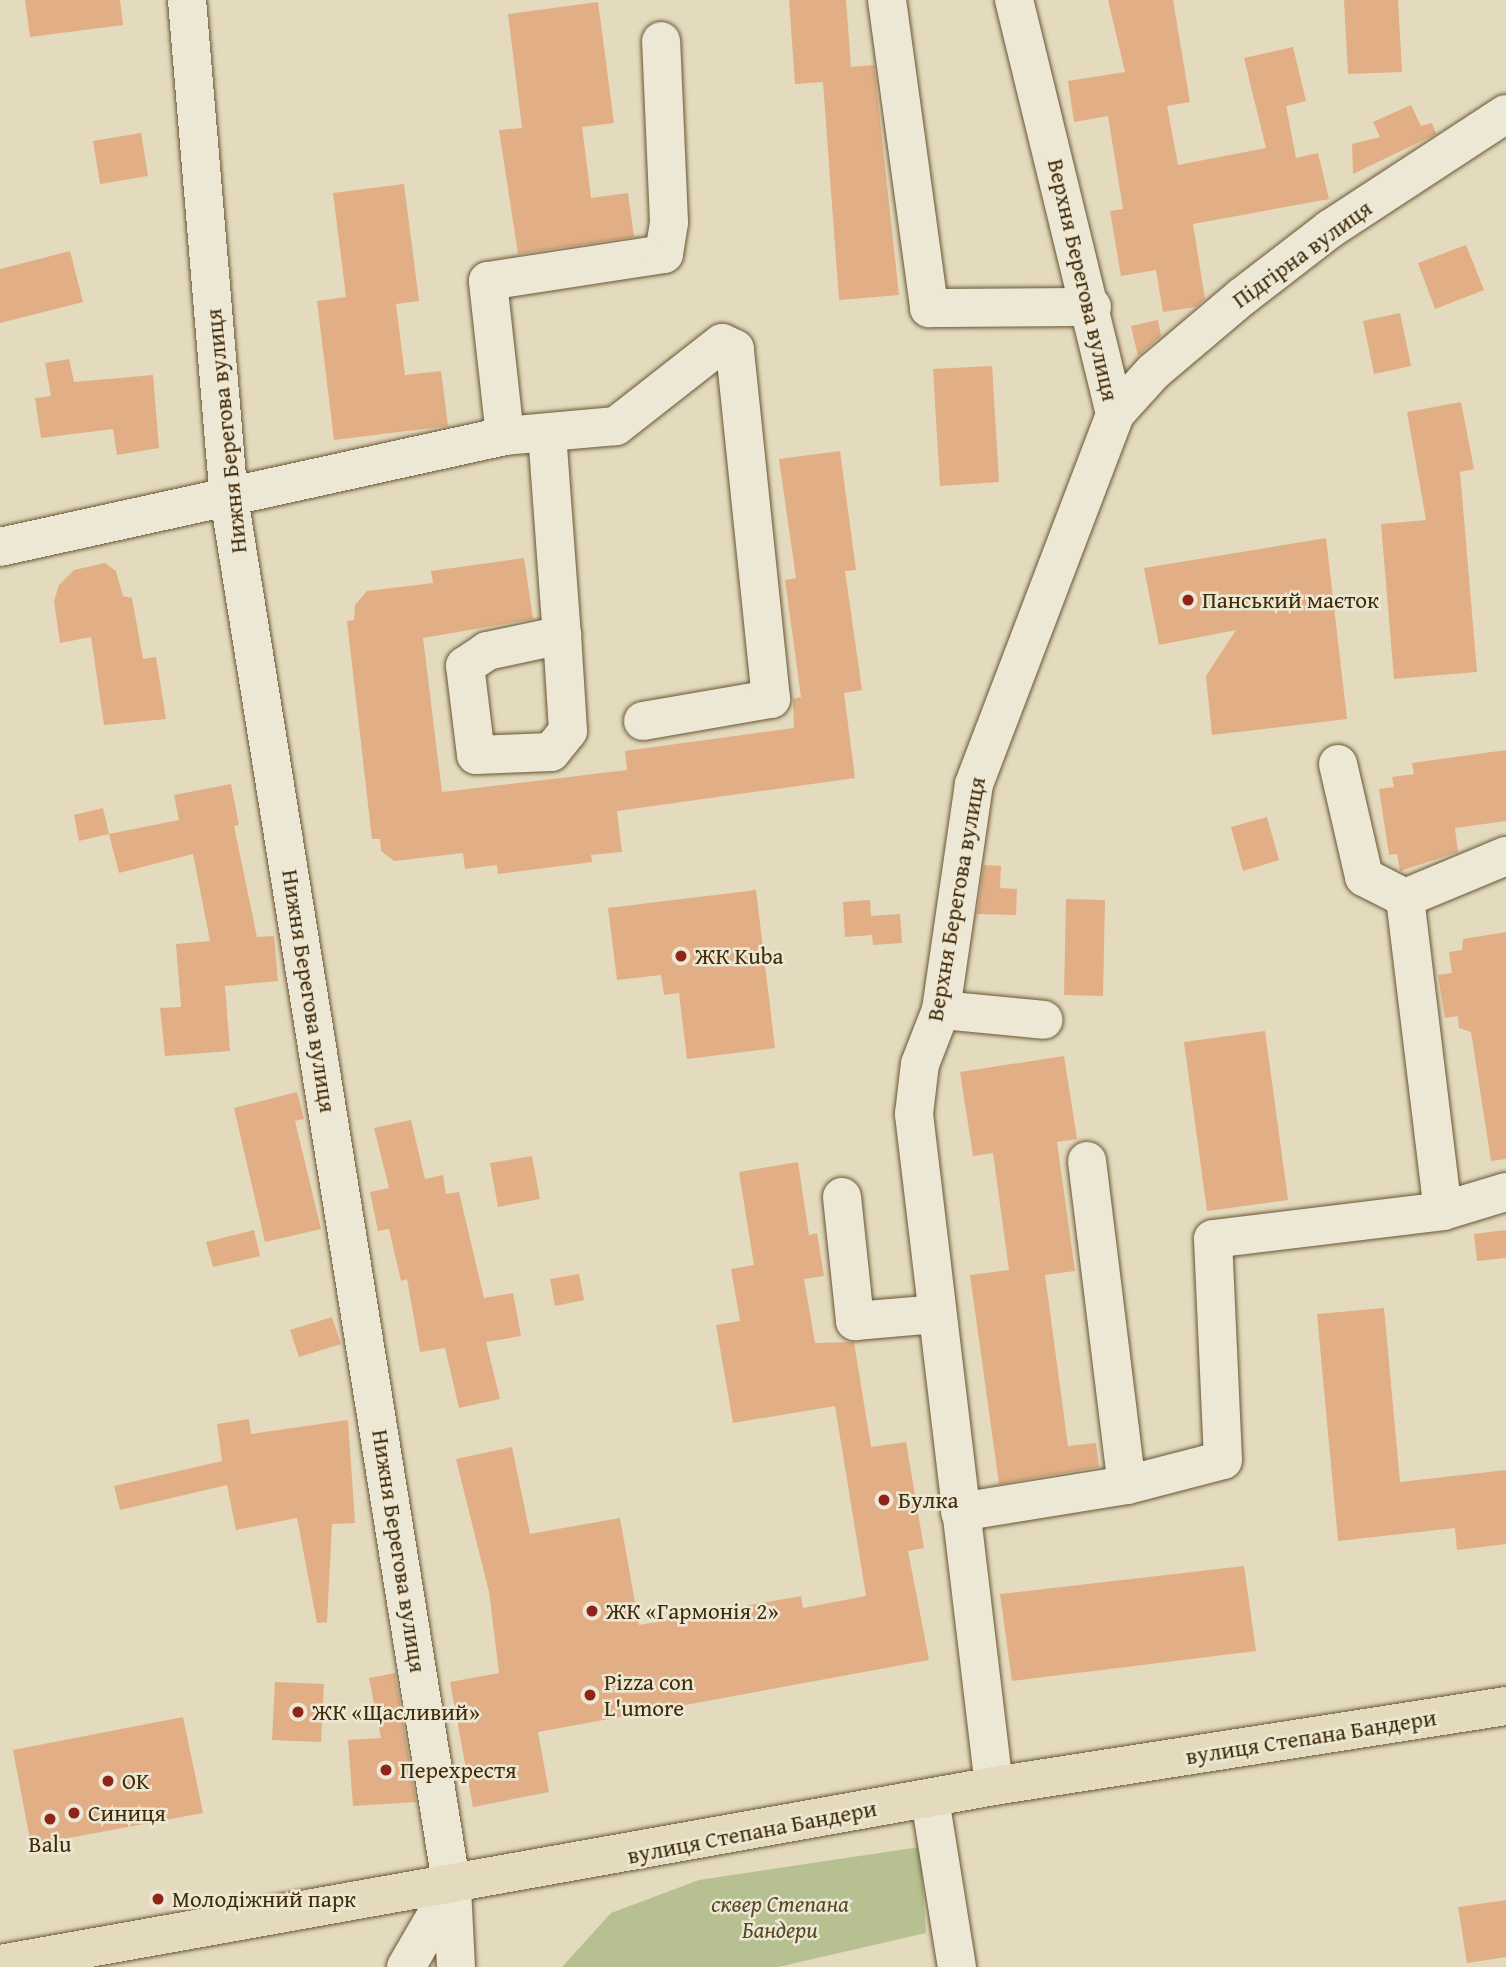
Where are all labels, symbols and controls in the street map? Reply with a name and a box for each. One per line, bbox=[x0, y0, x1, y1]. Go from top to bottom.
street label: Верхня Берегова вулиця bbox=[1042, 156, 1124, 404]
street label: Підгірна вулиця bbox=[1227, 194, 1377, 314]
street label: Нижня Берегова вулиця bbox=[199, 307, 253, 555]
place label: Панський маєток bbox=[1202, 586, 1379, 614]
marker: Панський маєток bbox=[1180, 592, 1196, 608]
street label: Верхня Берегова вулиця bbox=[921, 775, 991, 1023]
street label: Нижня Берегова вулиця bbox=[276, 868, 342, 1114]
place label: ЖК Kuba bbox=[695, 942, 783, 970]
marker: ЖК Kuba bbox=[673, 948, 689, 964]
street label: Нижня Берегова вулиця bbox=[366, 1428, 432, 1674]
place label: Булка bbox=[898, 1486, 958, 1514]
marker: Булка bbox=[876, 1492, 892, 1508]
place label: ЖК «Гармонія 2» bbox=[606, 1597, 779, 1625]
marker: ЖК «Гармонія 2» bbox=[584, 1603, 600, 1619]
place label: Pizza con L'umore bbox=[604, 1668, 694, 1722]
marker: Pizza con L'umore bbox=[582, 1687, 598, 1703]
place label: ЖК «Щасливий» bbox=[312, 1698, 480, 1726]
marker: ЖК «Щасливий» bbox=[290, 1704, 306, 1720]
street label: вулиця Степана Бандери bbox=[1184, 1704, 1438, 1770]
place label: Перехрестя bbox=[400, 1756, 517, 1784]
marker: Перехрестя bbox=[378, 1762, 394, 1778]
place label: OK bbox=[122, 1767, 150, 1795]
marker: OK bbox=[100, 1773, 116, 1789]
street label: вулиця Степана Бандери bbox=[625, 1794, 879, 1870]
place label: Синиця bbox=[88, 1799, 166, 1827]
marker: Синиця bbox=[66, 1805, 82, 1821]
marker: Balu bbox=[42, 1811, 58, 1827]
place label: Balu bbox=[29, 1830, 71, 1858]
place label: Молодіжний парк bbox=[172, 1885, 356, 1913]
park label: сквер Степана Бандери bbox=[711, 1890, 849, 1944]
marker: Молодіжний парк bbox=[150, 1891, 166, 1907]

